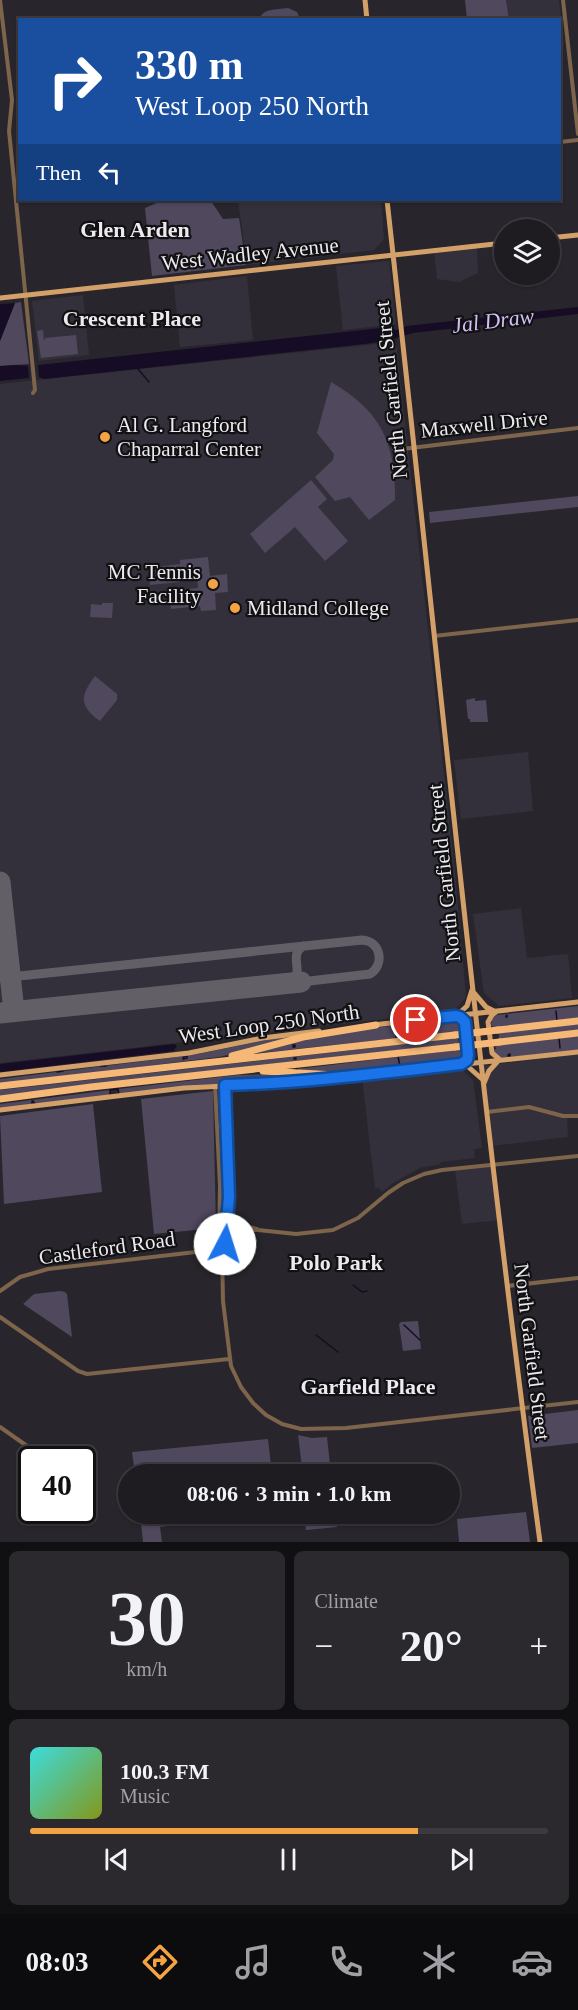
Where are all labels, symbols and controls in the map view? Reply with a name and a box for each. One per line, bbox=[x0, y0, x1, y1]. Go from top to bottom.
icon: right bbox=[36, 42, 114, 120]
text: 330 m bbox=[135, 42, 244, 88]
text: West Loop 250 North bbox=[135, 91, 369, 121]
icon: left bbox=[93, 156, 126, 189]
text: Then bbox=[36, 160, 81, 185]
district label: Glen Arden bbox=[80, 217, 190, 242]
map controls bbox=[494, 219, 560, 285]
button: layers bbox=[494, 219, 560, 285]
street label: West Wadley Avenue bbox=[160, 233, 340, 275]
street label: North Garfield Street bbox=[370, 300, 412, 480]
water label: Jal Draw bbox=[451, 303, 536, 338]
district label: Crescent Place bbox=[63, 306, 201, 331]
street label: Maxwell Drive bbox=[419, 405, 549, 443]
place label: Al G. Langford Chaparral Center bbox=[117, 413, 261, 461]
marker: Al G. Langford Chaparral Center bbox=[98, 430, 112, 444]
place label: MC Tennis Facility bbox=[108, 560, 201, 608]
marker: MC Tennis Facility bbox=[206, 577, 220, 591]
place label: Midland College bbox=[247, 596, 389, 620]
marker: Midland College bbox=[228, 601, 242, 615]
street label: North Garfield Street bbox=[423, 783, 465, 963]
pin bbox=[390, 994, 441, 1045]
street label: West Loop 250 North bbox=[177, 999, 361, 1049]
icon: arrive bbox=[399, 1003, 432, 1036]
position arrow bbox=[193, 1212, 257, 1276]
street label: Castleford Road bbox=[37, 1227, 177, 1269]
district label: Polo Park bbox=[289, 1250, 384, 1275]
street label: North Garfield Street bbox=[509, 1262, 555, 1442]
district label: Garfield Place bbox=[300, 1374, 436, 1399]
speed limit sign: 40 bbox=[18, 1446, 96, 1524]
text: 08:06 · 3 min · 1.0 km bbox=[187, 1481, 391, 1506]
text: 30 bbox=[108, 1575, 186, 1662]
text: Climate bbox=[315, 1590, 378, 1612]
text: 20° bbox=[400, 1621, 463, 1671]
text: − bbox=[315, 1628, 333, 1664]
text: + bbox=[529, 1628, 548, 1664]
text: km/h bbox=[126, 1658, 167, 1680]
text: 100.3 FM bbox=[120, 1759, 209, 1784]
text: Music bbox=[120, 1785, 170, 1807]
icon: previous bbox=[100, 1843, 133, 1876]
icon: pause bbox=[272, 1843, 305, 1876]
icon: next bbox=[445, 1843, 478, 1876]
icon: directions bbox=[139, 1941, 181, 1983]
icon: music bbox=[232, 1941, 274, 1983]
icon: phone bbox=[325, 1941, 367, 1983]
icon: climate bbox=[418, 1941, 460, 1983]
icon: car bbox=[511, 1941, 553, 1983]
text: 08:03 bbox=[25, 1947, 88, 1977]

